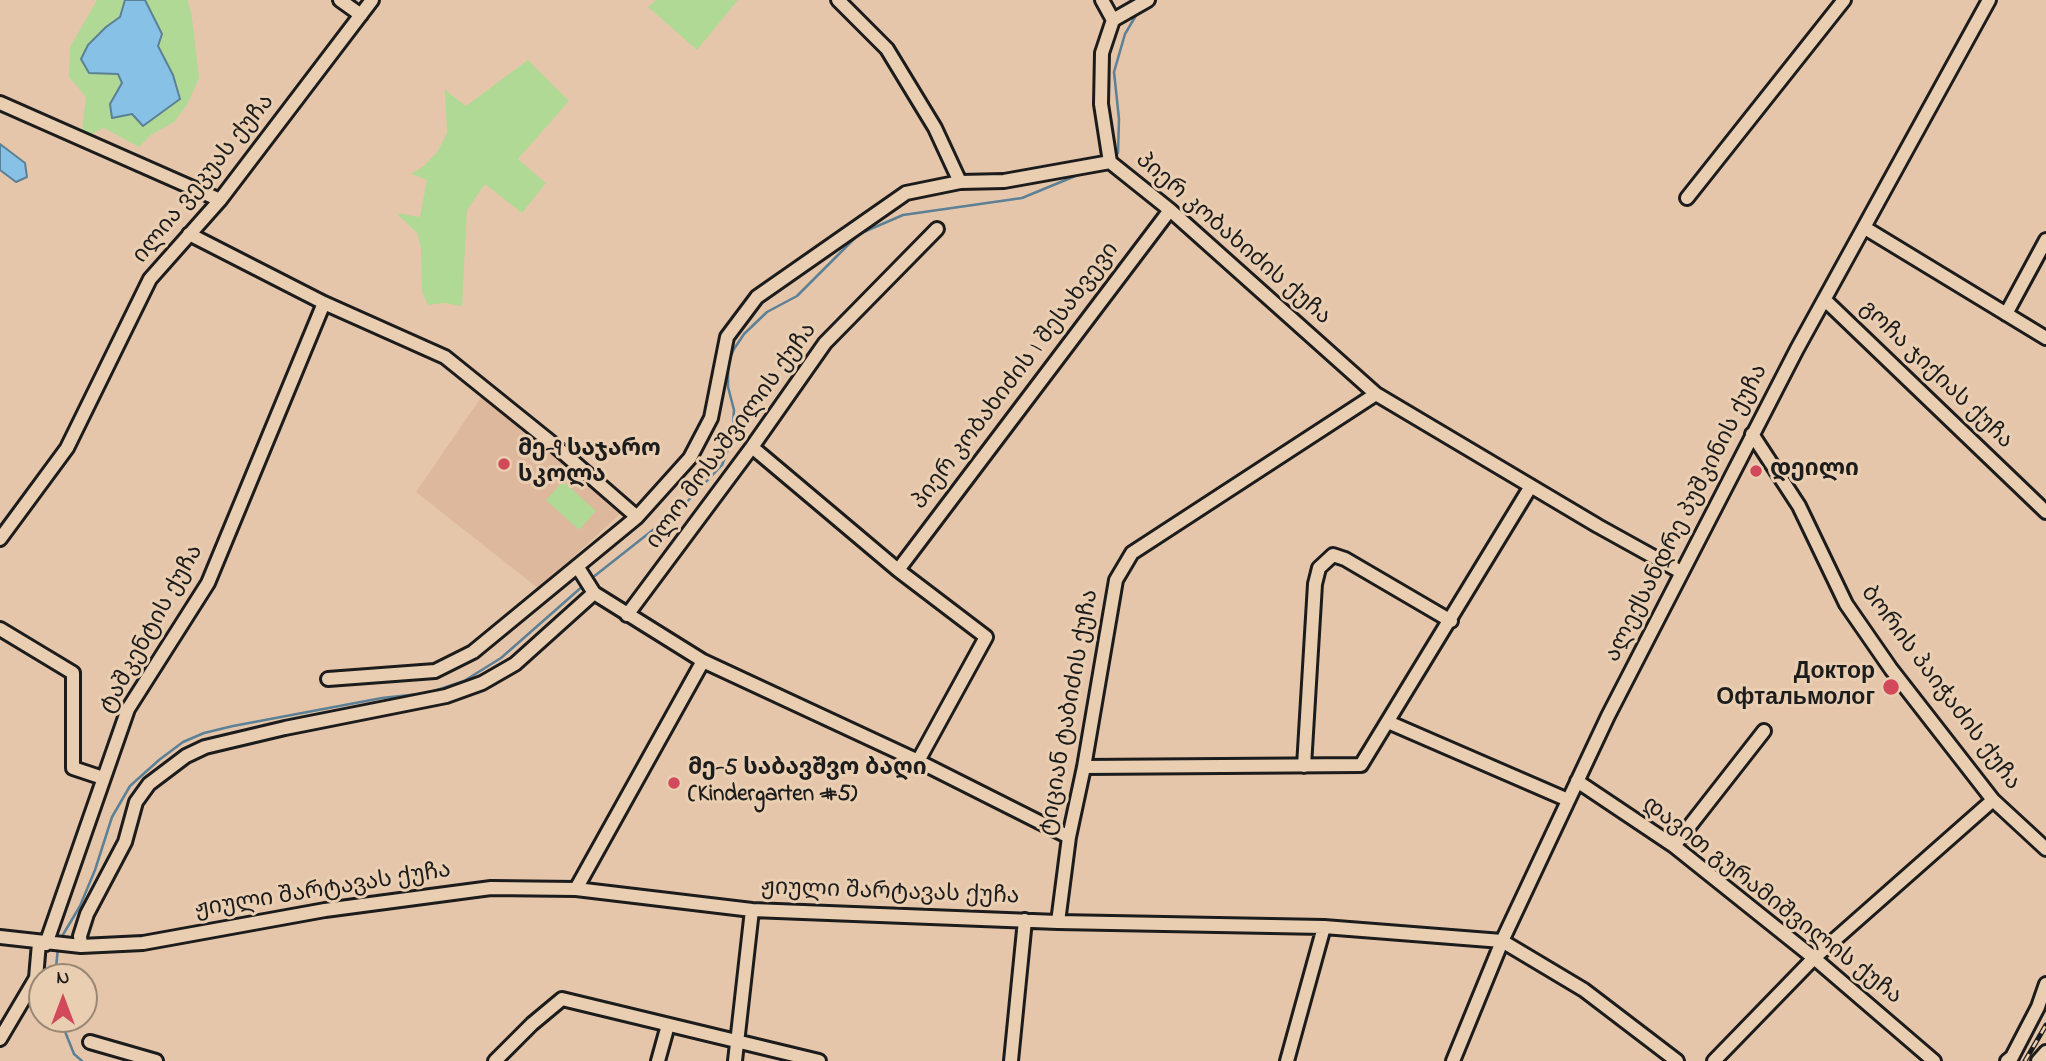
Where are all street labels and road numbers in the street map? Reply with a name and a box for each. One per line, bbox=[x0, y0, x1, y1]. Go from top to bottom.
street label: ილია ვეკუას ქუჩა bbox=[128, 90, 282, 270]
street label: პიერ კობახიძის ქუჩა bbox=[1129, 148, 1335, 332]
street label: პიერ კობახიძის I შესახვევი bbox=[908, 238, 1126, 516]
street label: გოჩა ჯიქიას ქუჩა bbox=[1853, 296, 2017, 456]
street label: ილო მოსაშვილის ქუჩა bbox=[642, 319, 824, 555]
street label: ალექსანდრე პუშკინის ქუჩა bbox=[1601, 361, 1775, 667]
street label: ტაშკენტის ქუჩა bbox=[95, 541, 211, 719]
street label: ბორის პაიჭაძის ქუჩა bbox=[1853, 581, 2025, 797]
street label: ტიციან ტაბიძის ქუჩა bbox=[1036, 588, 1106, 838]
street label: დავით გურამიშვილის ქუჩა bbox=[1636, 792, 1906, 1012]
street label: ჟიული შარტავას ქუჩა bbox=[193, 858, 453, 926]
street label: ჟიული შარტავას ქუჩა bbox=[760, 876, 1020, 912]

